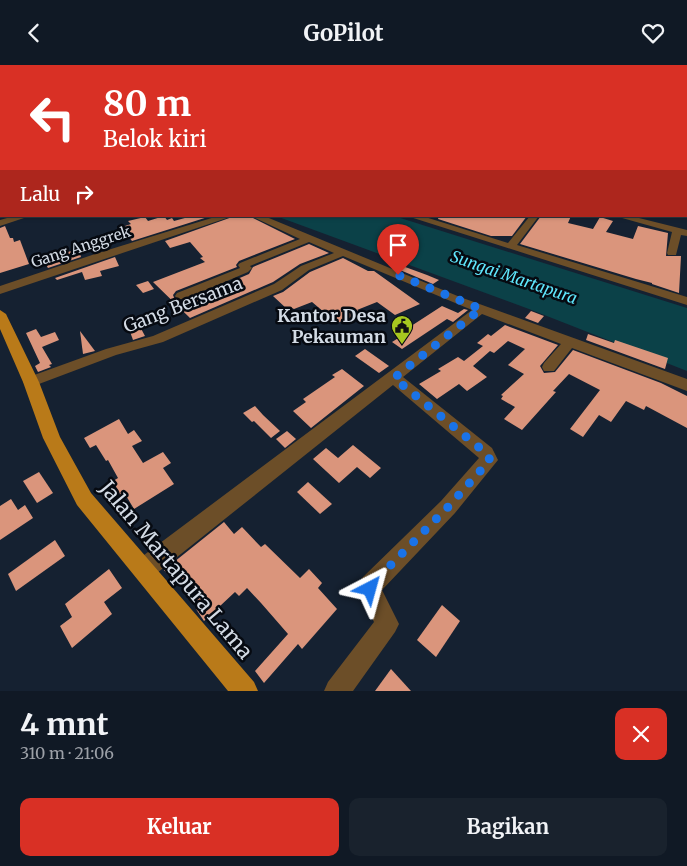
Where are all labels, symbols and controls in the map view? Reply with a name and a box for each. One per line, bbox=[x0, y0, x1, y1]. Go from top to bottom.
icon: back bbox=[20, 19, 48, 47]
text: GoPilot bbox=[303, 19, 384, 47]
icon: heart bbox=[639, 19, 667, 47]
text: 80 m bbox=[103, 82, 191, 126]
icon: left bbox=[20, 85, 85, 150]
text: Belok kiri bbox=[103, 125, 207, 153]
icon: right bbox=[70, 180, 98, 208]
text: Lalu bbox=[20, 182, 60, 206]
street label: Gang Anggrek bbox=[29, 221, 134, 272]
pin bbox=[377, 224, 419, 275]
icon: arrive bbox=[384, 231, 412, 259]
water label: Sungai Martapura bbox=[448, 246, 580, 308]
street label: Gang Bersama bbox=[120, 271, 246, 338]
place label: Kantor Desa Pekauman bbox=[277, 304, 386, 348]
public building icon: Kantor Desa Pekauman bbox=[390, 314, 414, 345]
street label: Jalan Martapura Lama bbox=[93, 474, 259, 664]
position arrow bbox=[343, 562, 395, 614]
text: 4 mnt bbox=[20, 705, 109, 743]
button: close bbox=[615, 708, 667, 760]
text: 310 m · 21:06 bbox=[20, 743, 114, 763]
button: Keluar bbox=[20, 798, 339, 856]
button: Bagikan bbox=[349, 798, 667, 856]

